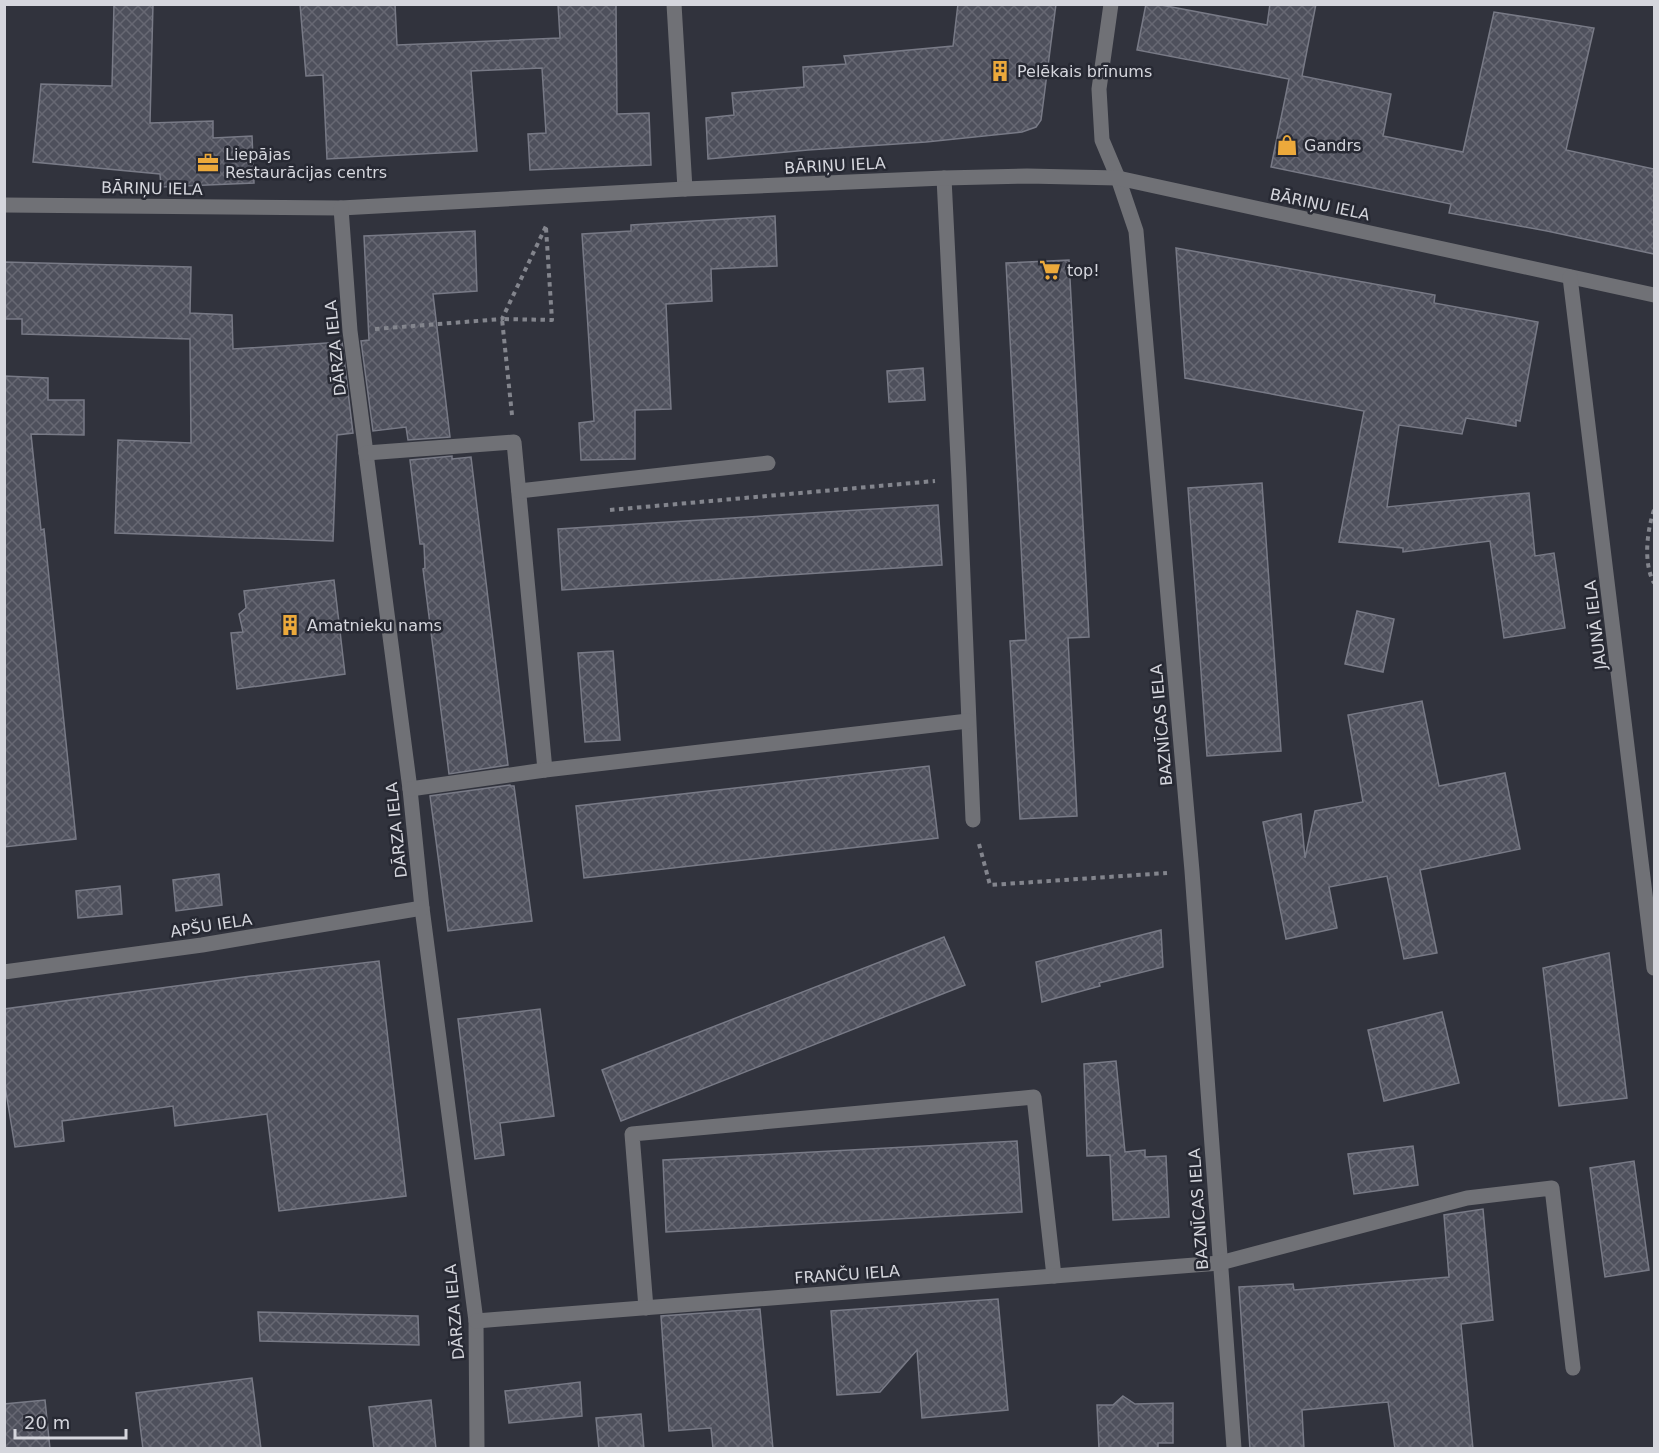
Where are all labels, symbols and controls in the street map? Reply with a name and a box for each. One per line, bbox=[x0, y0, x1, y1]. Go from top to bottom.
building icon: Pelēkais brīnums bbox=[988, 59, 1012, 83]
place label: Pelēkais brīnums bbox=[1017, 62, 1152, 81]
shop icon: Gandrs bbox=[1275, 133, 1299, 157]
place label: Gandrs bbox=[1304, 136, 1361, 155]
place label: Liepājas Restaurācijas centrs bbox=[225, 145, 387, 182]
office icon: Liepājas Restaurācijas centrs bbox=[196, 151, 220, 175]
street label: BĀRIŅU IELA bbox=[784, 153, 886, 178]
street label: BĀRIŅU IELA bbox=[101, 178, 203, 199]
street label: BĀRIŅU IELA bbox=[1268, 185, 1372, 224]
supermarket icon: top! bbox=[1038, 258, 1062, 282]
place label: top! bbox=[1067, 261, 1100, 280]
street label: DĀRZA IELA bbox=[321, 299, 350, 397]
street label: JAUNĀ IELA bbox=[1581, 579, 1611, 672]
building icon: Amatnieku nams bbox=[278, 613, 302, 637]
place label: Amatnieku nams bbox=[307, 616, 442, 635]
street label: BAZNĪCAS IELA bbox=[1147, 663, 1176, 787]
street label: DĀRZA IELA bbox=[382, 781, 411, 879]
street label: APŠU IELA bbox=[169, 910, 253, 941]
street label: BAZNĪCAS IELA bbox=[1185, 1147, 1212, 1270]
street label: FRANČU IELA bbox=[794, 1261, 900, 1288]
street label: DĀRZA IELA bbox=[441, 1263, 468, 1361]
scale bar bbox=[15, 1402, 126, 1440]
text: 20 m bbox=[24, 1412, 70, 1433]

